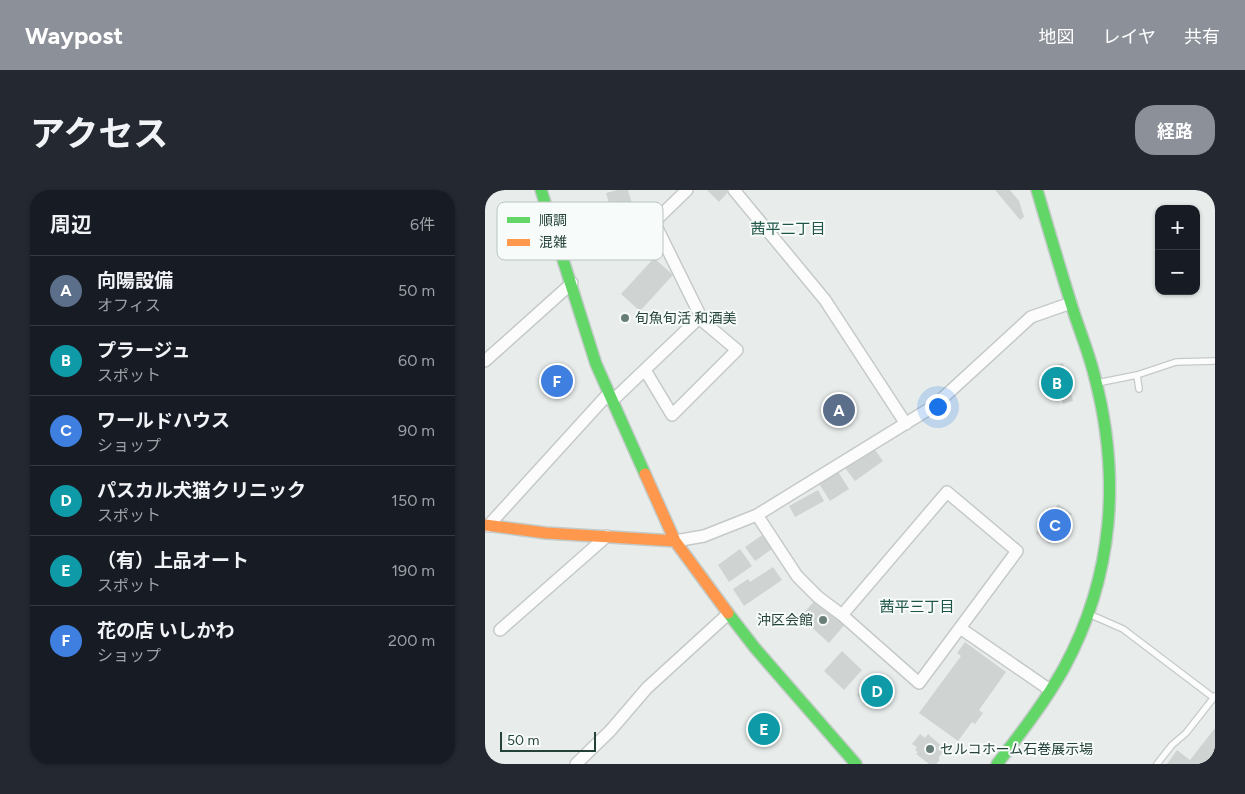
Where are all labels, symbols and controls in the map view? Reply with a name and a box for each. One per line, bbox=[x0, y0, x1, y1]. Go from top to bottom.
text: Waypost bbox=[25, 21, 123, 50]
text: 地図 bbox=[1039, 26, 1075, 48]
text: レイヤ bbox=[1103, 26, 1156, 48]
text: 共有 bbox=[1184, 26, 1220, 48]
button: 経路 bbox=[1135, 105, 1215, 155]
text: アクセス bbox=[30, 113, 168, 155]
legend bbox=[497, 202, 663, 260]
map controls bbox=[1155, 205, 1200, 295]
button: + bbox=[1155, 205, 1200, 250]
text: 周辺 bbox=[50, 212, 92, 237]
text: 順調 bbox=[539, 212, 567, 229]
text: 6件 bbox=[410, 215, 435, 234]
district label: 茜平二丁目 bbox=[750, 220, 826, 238]
text: 混雑 bbox=[539, 234, 567, 251]
button: − bbox=[1155, 250, 1200, 295]
text: 向陽設備 bbox=[97, 269, 173, 292]
text: A bbox=[60, 281, 72, 300]
text: 50 m bbox=[398, 281, 435, 300]
text: オフィス bbox=[97, 296, 161, 315]
place label: 旬魚旬活 和酒美 bbox=[635, 310, 736, 327]
marker: 旬魚旬活 和酒美 bbox=[619, 312, 631, 324]
text: プラージュ bbox=[97, 339, 190, 362]
text: B bbox=[61, 351, 71, 370]
text: 60 m bbox=[398, 351, 435, 370]
pin: F bbox=[541, 362, 573, 400]
pin: B bbox=[1041, 364, 1073, 402]
text: スポット bbox=[97, 366, 161, 385]
pin: A bbox=[823, 391, 855, 429]
your location bbox=[925, 394, 951, 420]
text: ワールドハウス bbox=[97, 409, 230, 432]
text: C bbox=[60, 421, 72, 440]
text: 90 m bbox=[398, 421, 435, 440]
text: ショップ bbox=[97, 436, 161, 455]
text: パスカル犬猫クリニック bbox=[97, 479, 306, 502]
text: D bbox=[60, 491, 72, 510]
text: 150 m bbox=[391, 491, 435, 510]
text: スポット bbox=[97, 506, 161, 525]
pin: C bbox=[1039, 506, 1071, 544]
text: （有）上品オート bbox=[97, 549, 249, 572]
text: E bbox=[61, 561, 71, 580]
text: 190 m bbox=[392, 561, 435, 580]
text: スポット bbox=[97, 576, 161, 595]
district label: 茜平三丁目 bbox=[879, 598, 955, 616]
place label: 沖区会館 bbox=[757, 612, 813, 629]
marker: 沖区会館 bbox=[817, 614, 829, 626]
text: 花の店 いしかわ bbox=[97, 619, 235, 642]
text: F bbox=[62, 631, 70, 650]
text: 200 m bbox=[388, 631, 435, 650]
text: ショップ bbox=[97, 646, 161, 665]
pin: D bbox=[861, 672, 893, 710]
pin: E bbox=[748, 710, 780, 748]
scale bar bbox=[500, 729, 596, 752]
text: 50 m bbox=[507, 732, 539, 749]
place label: セルコホーム石巻展示場 bbox=[940, 741, 1093, 758]
marker: セルコホーム石巻展示場 bbox=[924, 743, 936, 755]

